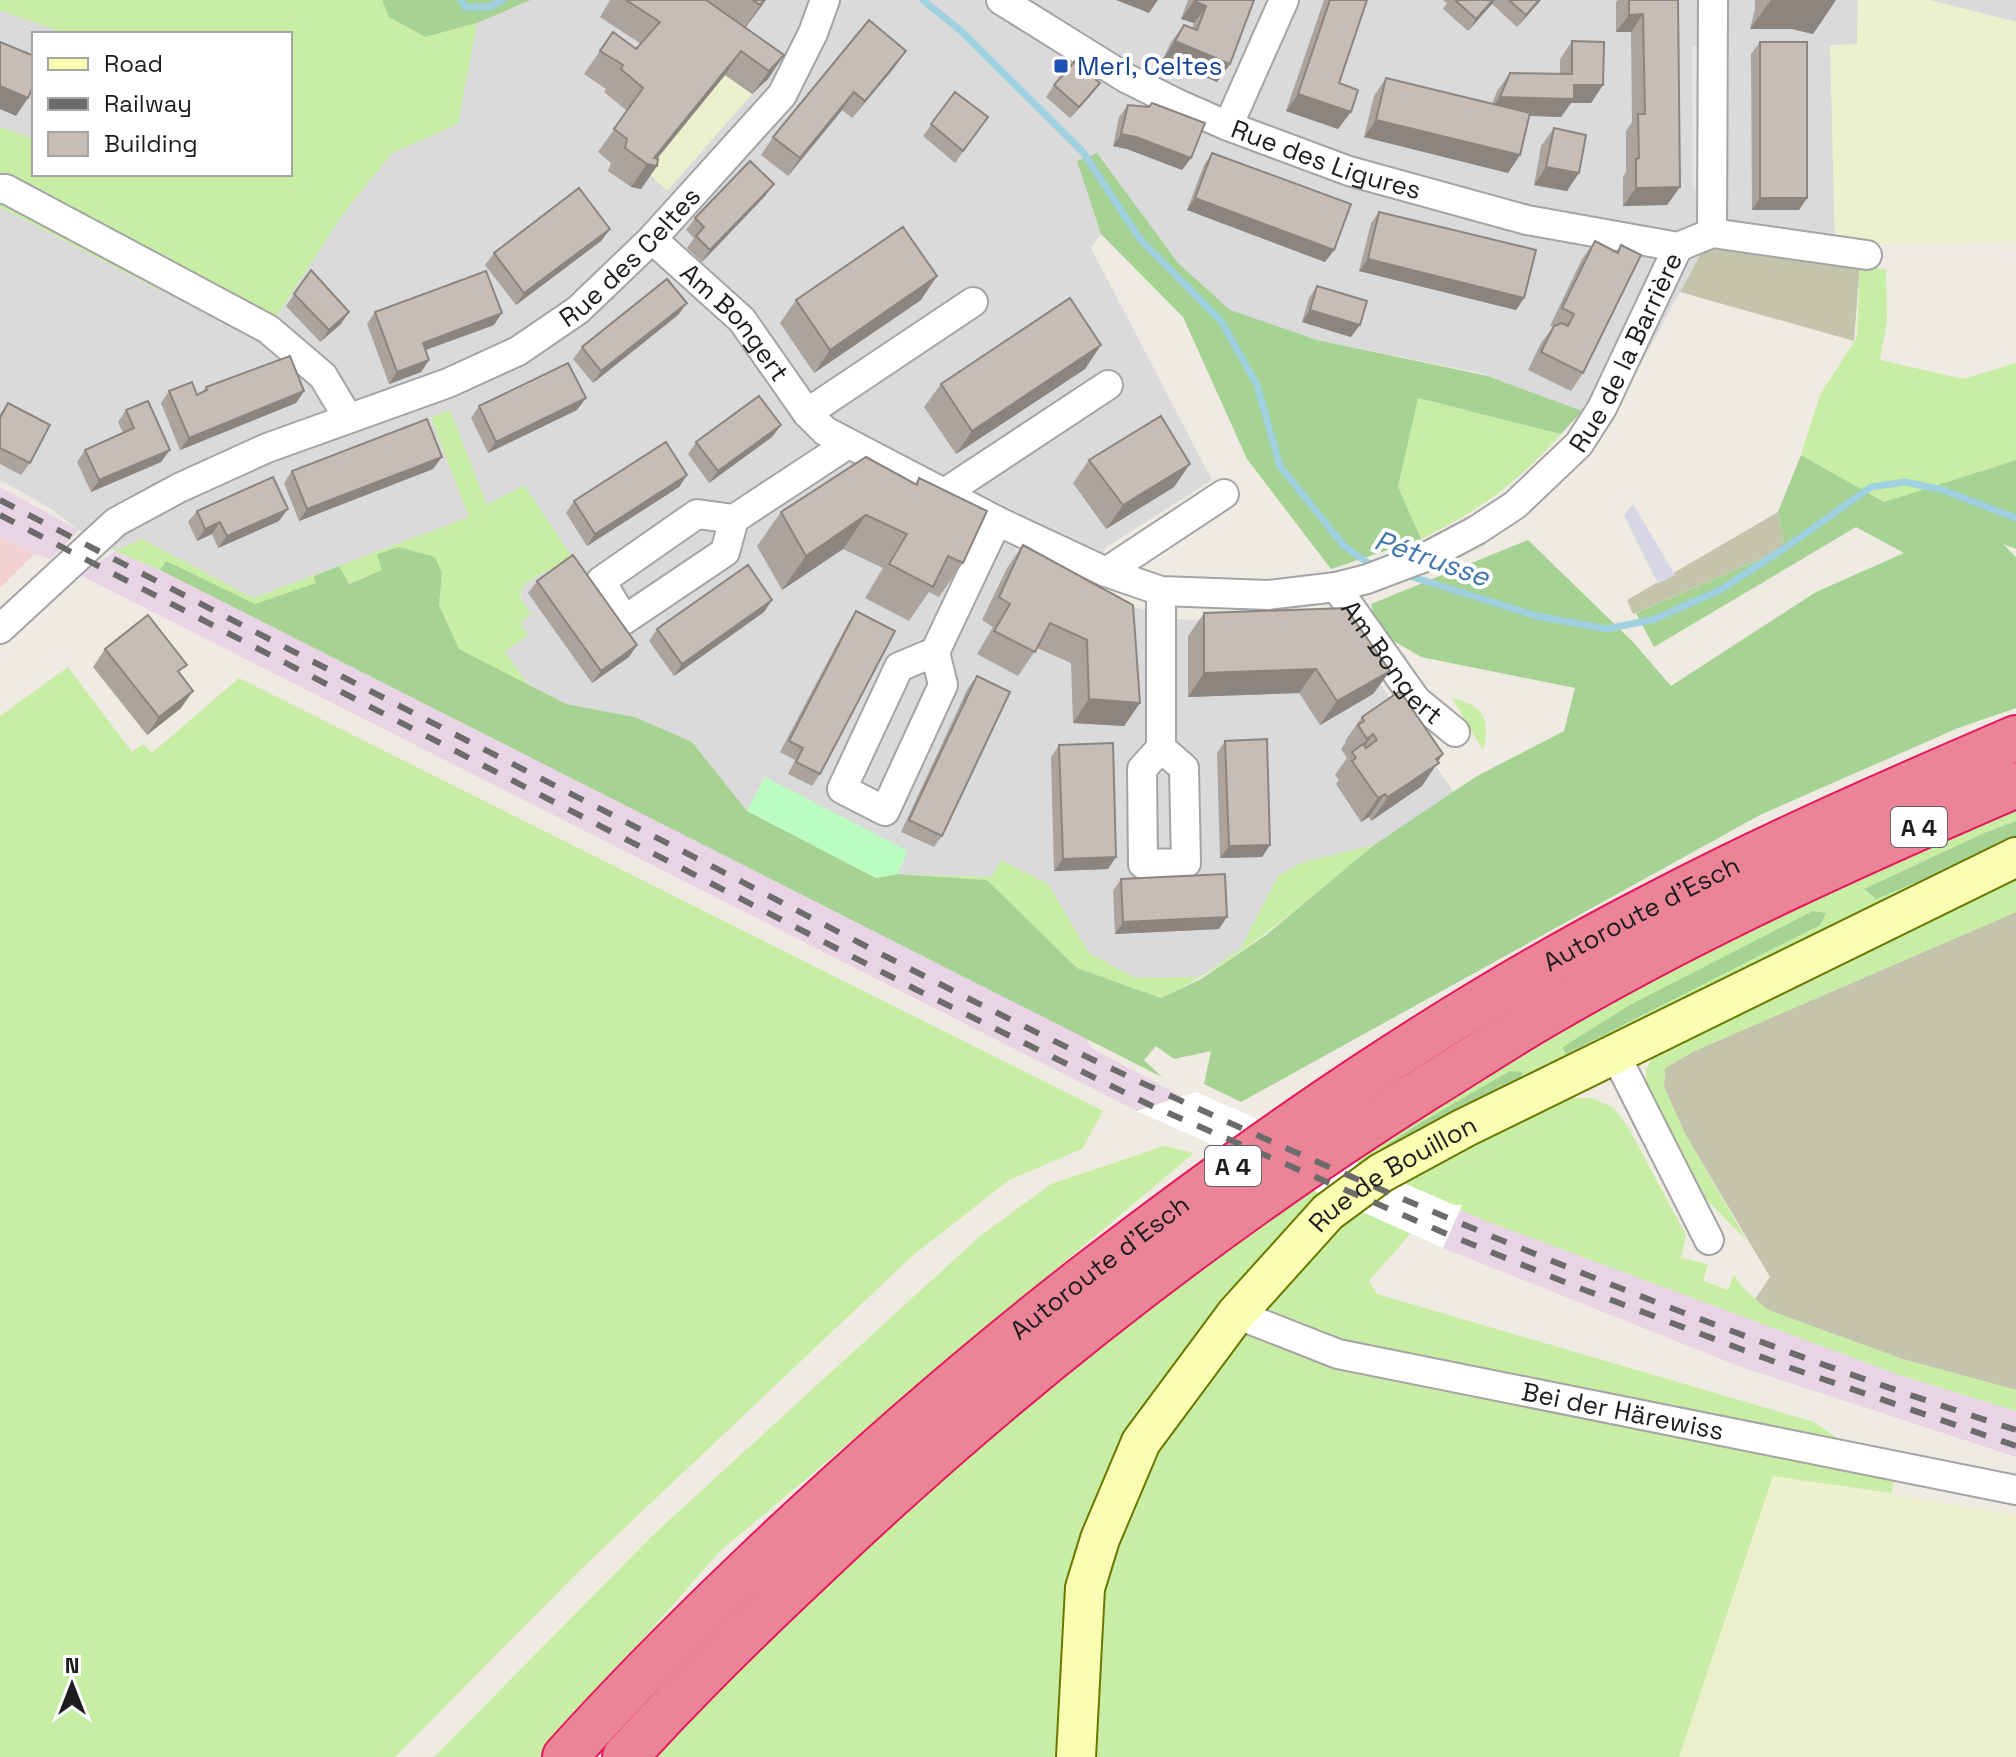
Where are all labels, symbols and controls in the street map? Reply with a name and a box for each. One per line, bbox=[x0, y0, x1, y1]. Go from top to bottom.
legend bbox=[32, 32, 292, 176]
text: Road bbox=[104, 48, 163, 79]
place label: Merl, Celtes bbox=[1077, 49, 1222, 83]
marker: Merl, Celtes bbox=[1052, 57, 1070, 75]
text: Railway bbox=[104, 88, 192, 119]
street label: Rue des Ligures bbox=[1226, 112, 1425, 207]
text: Building bbox=[104, 128, 198, 159]
street label: Rue des Celtes bbox=[553, 180, 708, 335]
street label: Rue de la Barrière bbox=[1561, 247, 1690, 459]
street label: Am Bongert bbox=[673, 256, 797, 388]
water label: Pétrusse bbox=[1370, 522, 1495, 595]
street label: Am Bongert bbox=[1334, 593, 1450, 732]
road number: A 4 bbox=[1891, 807, 1947, 847]
street label: Autoroute d'Esch bbox=[1537, 848, 1745, 979]
street label: Rue de Bouillon bbox=[1301, 1107, 1482, 1239]
road number: A 4 bbox=[1205, 1146, 1261, 1186]
street label: Autoroute d'Esch bbox=[1003, 1187, 1196, 1347]
street label: Bei der Härewiss bbox=[1519, 1374, 1727, 1448]
north arrow bbox=[32, 1645, 112, 1725]
text: N bbox=[65, 1651, 79, 1679]

